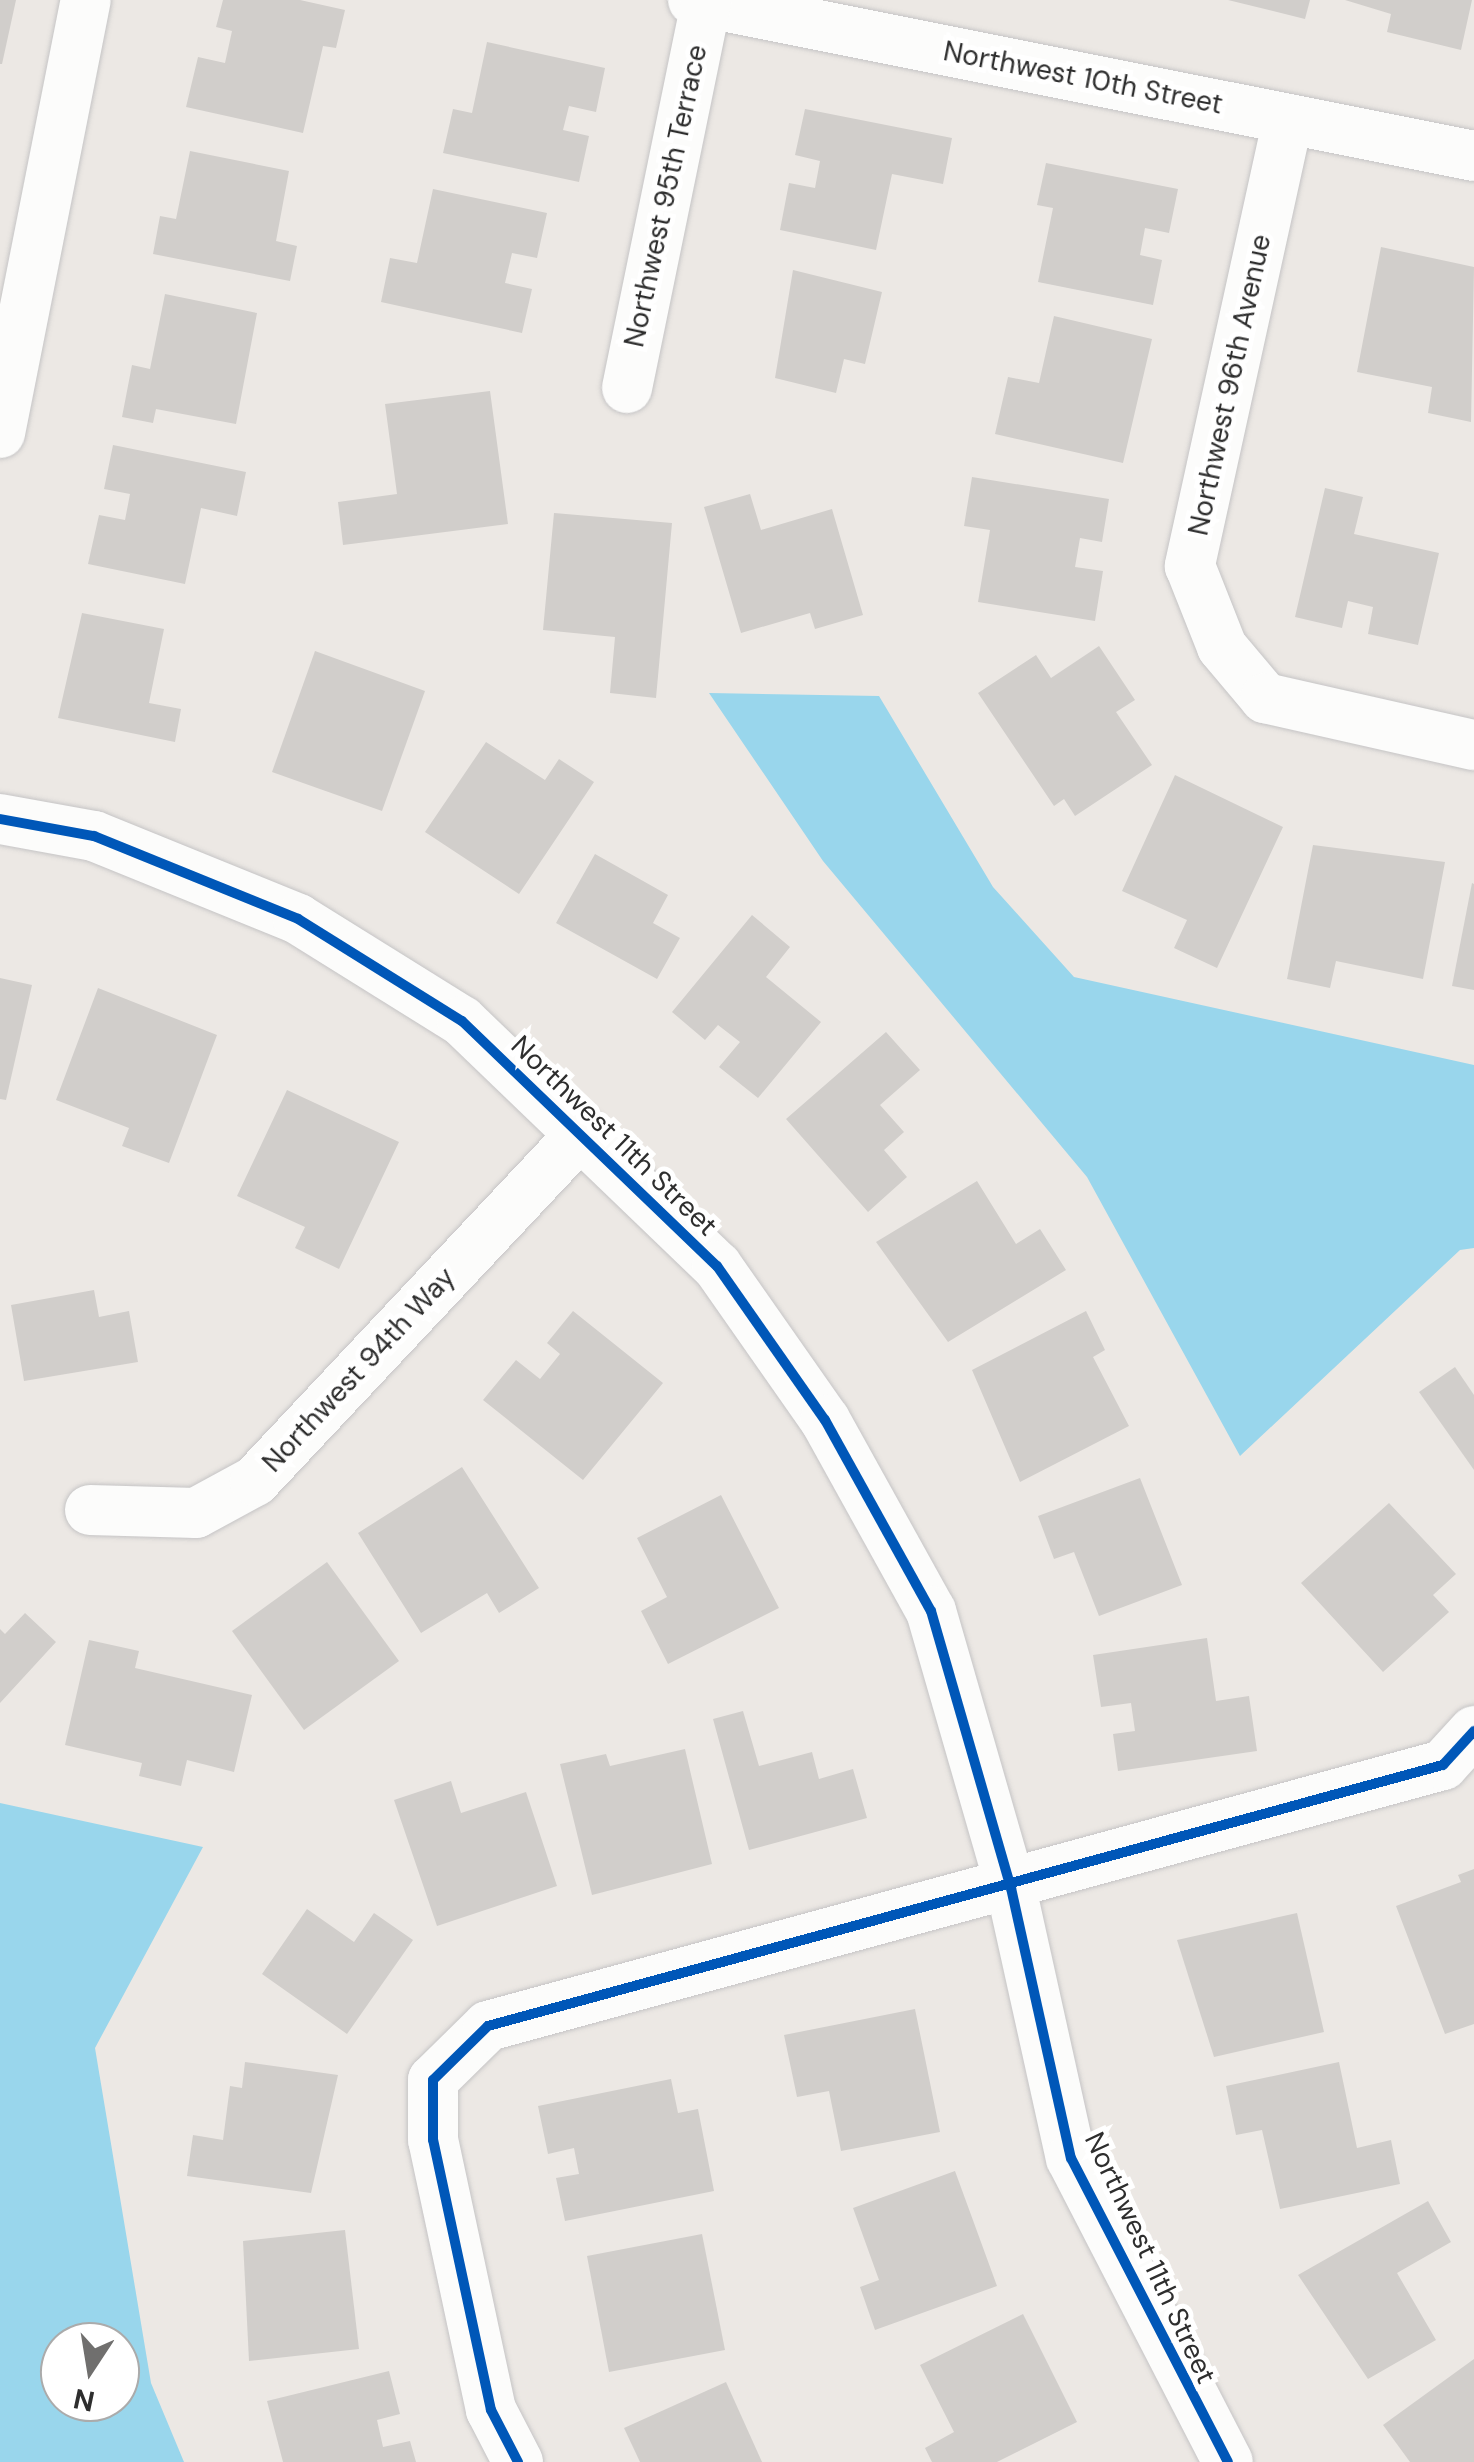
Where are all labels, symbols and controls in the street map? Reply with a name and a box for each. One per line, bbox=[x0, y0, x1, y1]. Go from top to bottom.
street label: Northwest 10th Street bbox=[941, 34, 1225, 122]
street label: Northwest 95th Terrace bbox=[618, 42, 714, 350]
street label: Northwest 96th Avenue bbox=[1182, 231, 1278, 539]
street label: Northwest 11th Street bbox=[504, 1029, 724, 1243]
street label: Northwest 94th Way bbox=[256, 1261, 462, 1479]
street label: Northwest 11th Street bbox=[1077, 2127, 1223, 2389]
north arrow bbox=[40, 2322, 140, 2422]
text: N bbox=[70, 2380, 98, 2420]

